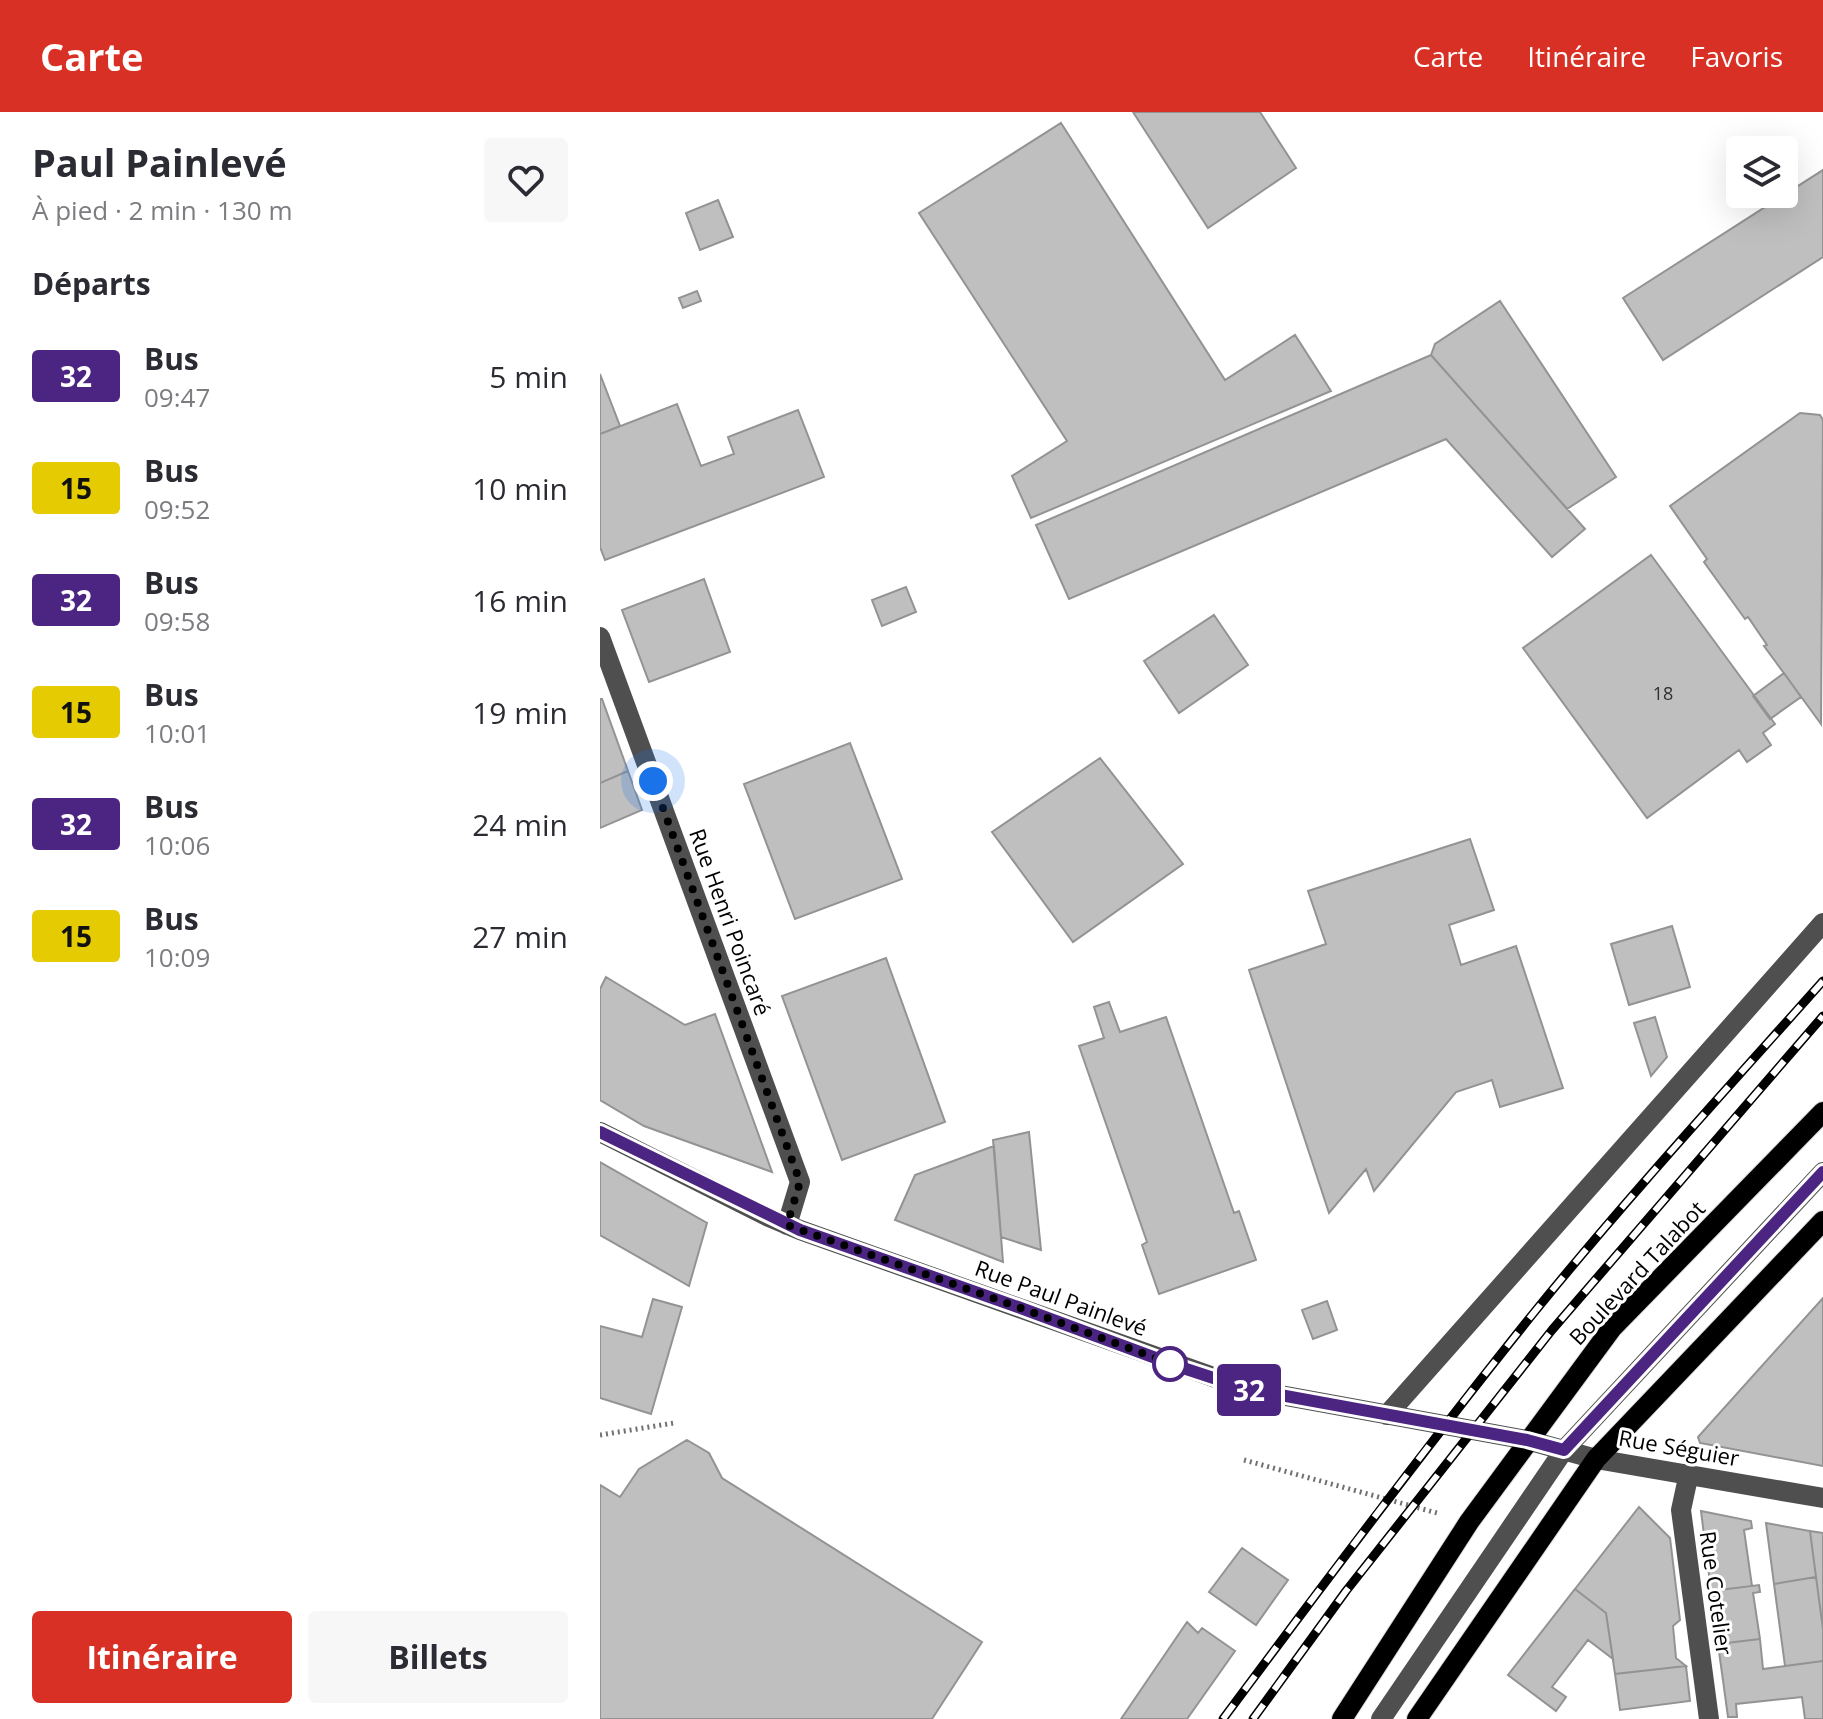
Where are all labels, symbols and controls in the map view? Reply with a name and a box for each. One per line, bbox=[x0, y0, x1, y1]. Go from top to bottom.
text: Carte bbox=[40, 30, 143, 82]
text: Carte bbox=[1413, 37, 1483, 75]
text: Itinéraire bbox=[1527, 37, 1646, 75]
text: Favoris bbox=[1690, 37, 1783, 75]
text: Paul Painlevé bbox=[32, 136, 287, 188]
map controls bbox=[1726, 136, 1798, 208]
button: layers bbox=[1726, 136, 1798, 208]
button: heart bbox=[484, 138, 568, 222]
text: À pied · 2 min · 130 m bbox=[32, 192, 292, 228]
text: Départs bbox=[32, 263, 151, 304]
text: Bus bbox=[144, 338, 199, 379]
text: 5 min bbox=[489, 356, 568, 397]
text: 32 bbox=[60, 357, 92, 395]
text: 09:47 bbox=[144, 379, 210, 415]
text: Bus bbox=[144, 450, 199, 491]
text: 10 min bbox=[472, 468, 568, 509]
text: 15 bbox=[60, 469, 92, 507]
text: 09:52 bbox=[144, 491, 210, 527]
text: Bus bbox=[144, 562, 199, 603]
text: 16 min bbox=[472, 580, 568, 621]
text: 32 bbox=[60, 581, 92, 619]
text: 09:58 bbox=[144, 603, 210, 639]
text: Bus bbox=[144, 674, 199, 715]
house number: 18 bbox=[1653, 681, 1673, 705]
text: 19 min bbox=[472, 692, 568, 733]
text: 15 bbox=[60, 693, 92, 731]
text: 10:01 bbox=[144, 715, 210, 751]
your location bbox=[633, 761, 673, 801]
text: Bus bbox=[144, 786, 199, 827]
text: 24 min bbox=[472, 804, 568, 845]
text: 32 bbox=[60, 805, 92, 843]
street label: Rue Henri Poincaré bbox=[683, 824, 779, 1019]
text: 10:06 bbox=[144, 827, 210, 863]
text: Bus bbox=[144, 898, 199, 939]
text: 27 min bbox=[472, 916, 568, 957]
text: 15 bbox=[60, 917, 92, 955]
text: 10:09 bbox=[144, 939, 210, 975]
street label: Boulevard Talabot bbox=[1562, 1194, 1711, 1351]
street label: Rue Paul Painlevé bbox=[971, 1252, 1152, 1342]
unlabelled marker bbox=[1153, 1347, 1187, 1381]
line badge: 32 bbox=[1213, 1364, 1285, 1416]
text: 32 bbox=[1233, 1371, 1265, 1409]
street label: Rue Séguier bbox=[1617, 1422, 1742, 1472]
street label: Rue Cotelier bbox=[1693, 1529, 1741, 1657]
button: Itinéraire bbox=[32, 1611, 292, 1703]
button: Billets bbox=[308, 1611, 568, 1703]

